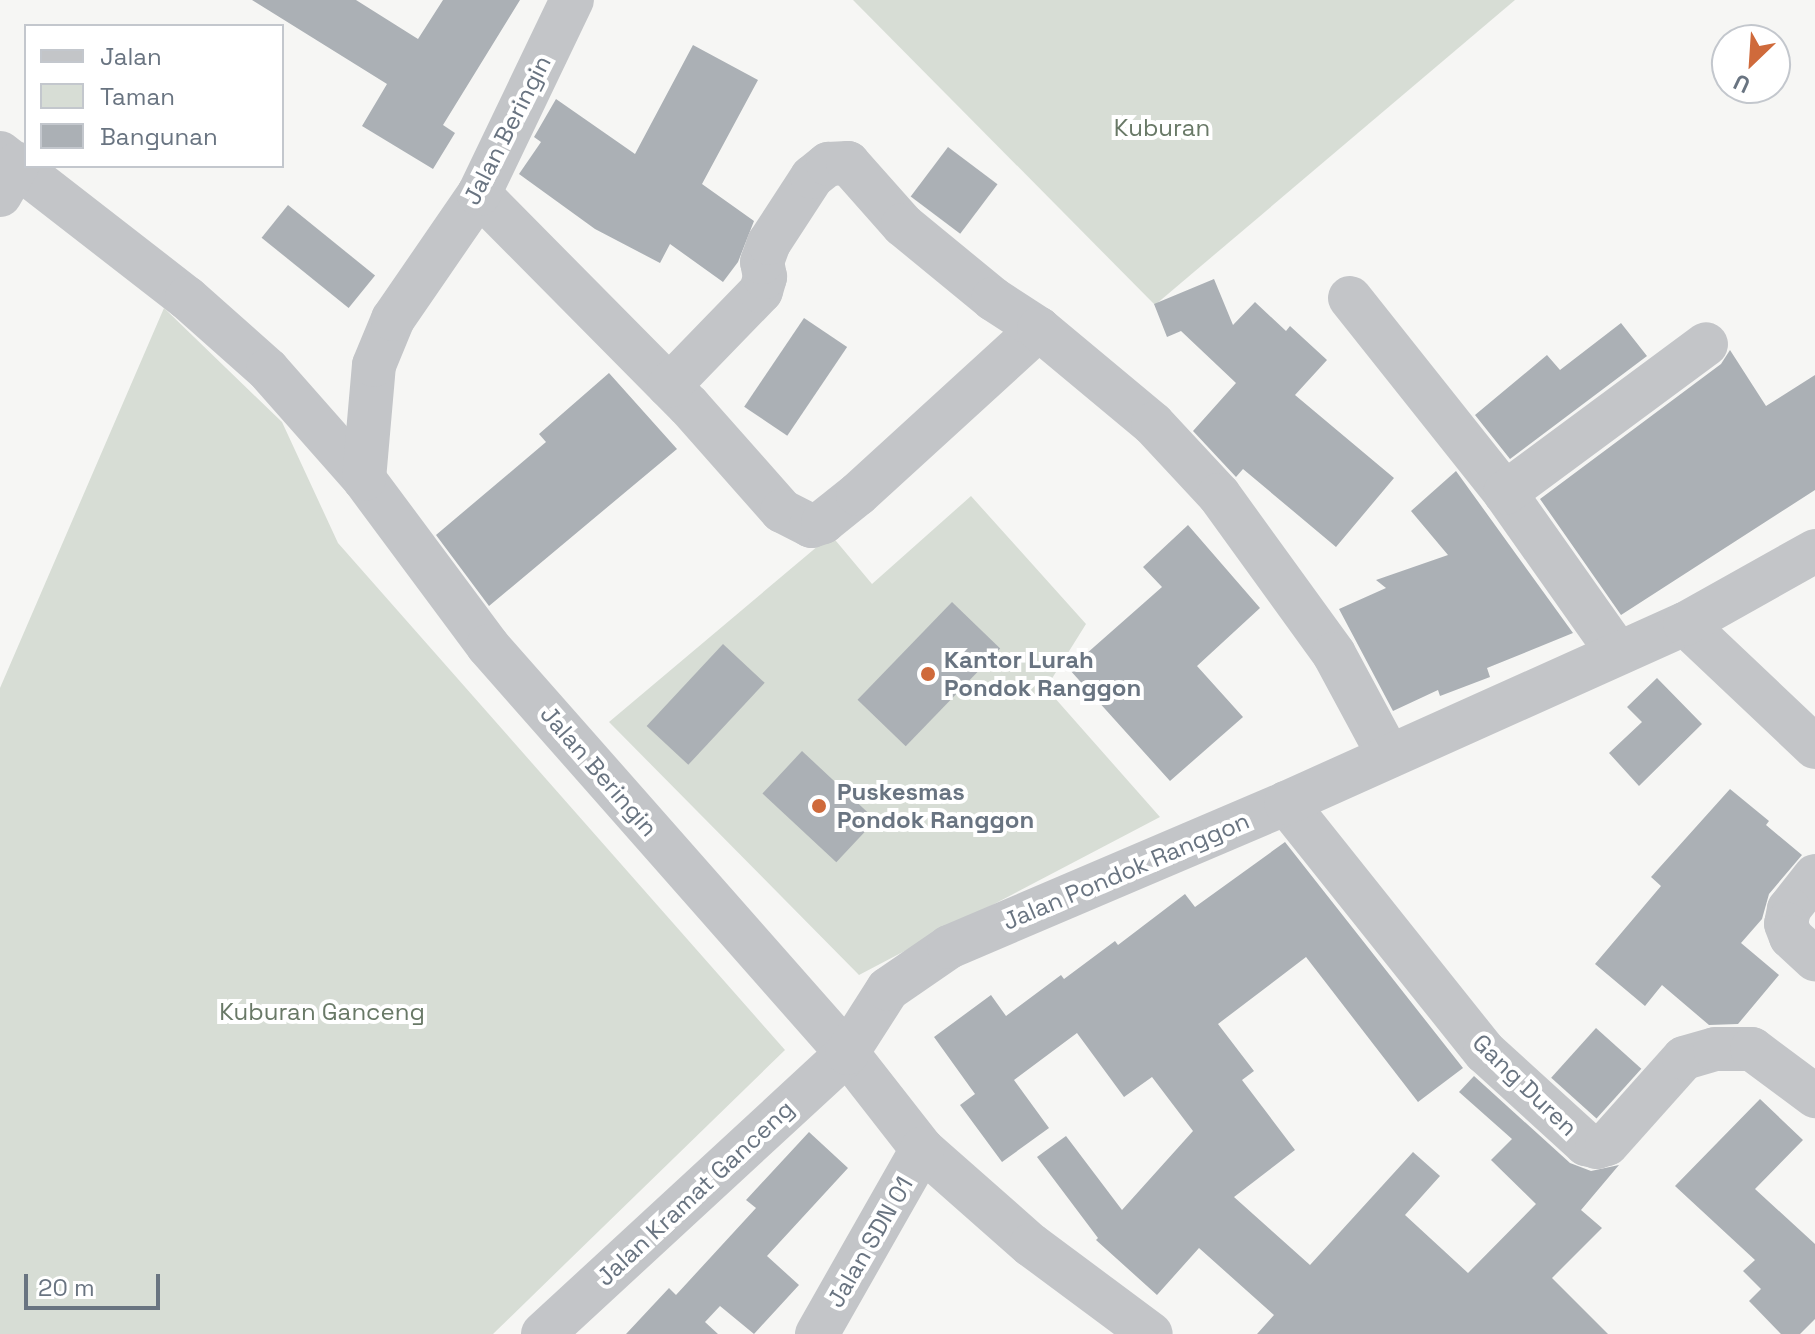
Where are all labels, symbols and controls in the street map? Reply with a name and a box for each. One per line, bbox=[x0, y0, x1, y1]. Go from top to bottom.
legend bbox=[24, 24, 284, 168]
north arrow bbox=[1711, 24, 1791, 104]
text: Jalan bbox=[100, 41, 162, 72]
street label: Jalan Beringin bbox=[457, 51, 557, 209]
text: U bbox=[1729, 68, 1754, 100]
text: Taman bbox=[100, 81, 175, 112]
park label: Kuburan bbox=[1114, 114, 1210, 142]
text: Bangunan bbox=[100, 121, 218, 152]
place label: Kantor Lurah Pondok Ranggon bbox=[944, 646, 1141, 702]
marker: Kantor Lurah Pondok Ranggon bbox=[919, 665, 937, 683]
street label: Jalan Beringin bbox=[534, 700, 664, 842]
place label: Puskesmas Pondok Ranggon bbox=[837, 778, 1034, 834]
marker: Puskesmas Pondok Ranggon bbox=[808, 795, 830, 817]
street label: Jalan Pondok Ranggon bbox=[998, 806, 1254, 936]
park label: Kuburan Ganceng bbox=[219, 998, 425, 1026]
street label: Gang Duren bbox=[1467, 1028, 1583, 1142]
street label: Jalan Kramat Ganceng bbox=[590, 1094, 800, 1292]
street label: Jalan SDN 01 bbox=[821, 1172, 919, 1312]
scale bar bbox=[28, 1258, 164, 1308]
text: 20 m bbox=[38, 1272, 95, 1303]

